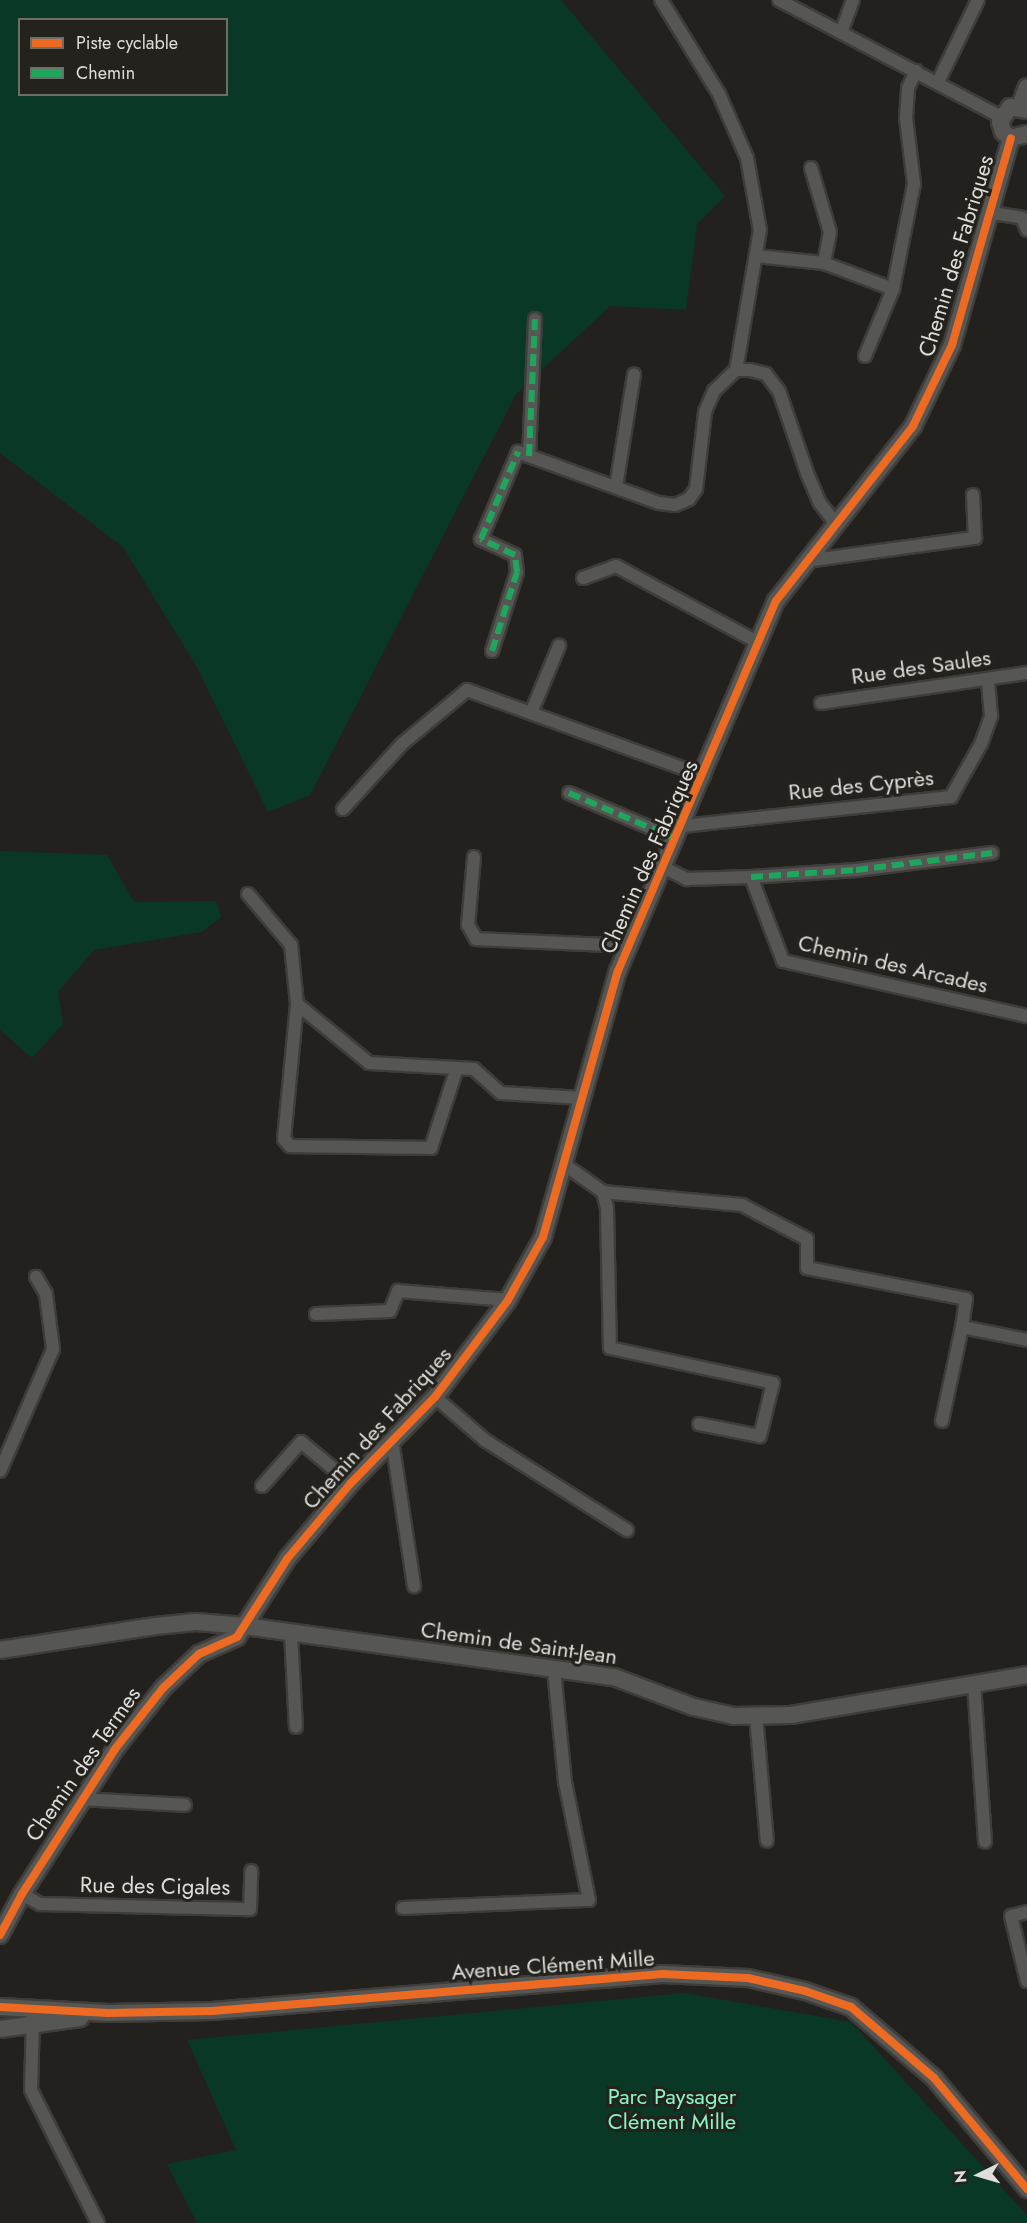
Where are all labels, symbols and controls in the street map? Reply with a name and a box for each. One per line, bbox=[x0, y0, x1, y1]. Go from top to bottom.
legend bbox=[18, 18, 228, 96]
text: Piste cyclable bbox=[76, 30, 178, 56]
text: Chemin bbox=[76, 60, 135, 86]
street label: Chemin des Fabriques bbox=[913, 152, 999, 360]
street label: Rue des Saules bbox=[850, 644, 992, 690]
street label: Chemin des Fabriques bbox=[594, 756, 704, 958]
street label: Rue des Cyprès bbox=[787, 764, 935, 806]
street label: Chemin des Arcades bbox=[796, 929, 990, 999]
street label: Chemin des Fabriques bbox=[297, 1341, 457, 1515]
street label: Chemin de Saint-Jean bbox=[419, 1616, 619, 1670]
street label: Chemin des Termes bbox=[20, 1682, 146, 1846]
street label: Rue des Cigales bbox=[80, 1871, 230, 1901]
street label: Avenue Clément Mille bbox=[451, 1945, 655, 1985]
park label: Parc Paysager Clément Mille bbox=[608, 2083, 736, 2134]
north arrow bbox=[949, 2145, 1009, 2205]
text: N bbox=[949, 2169, 973, 2184]

